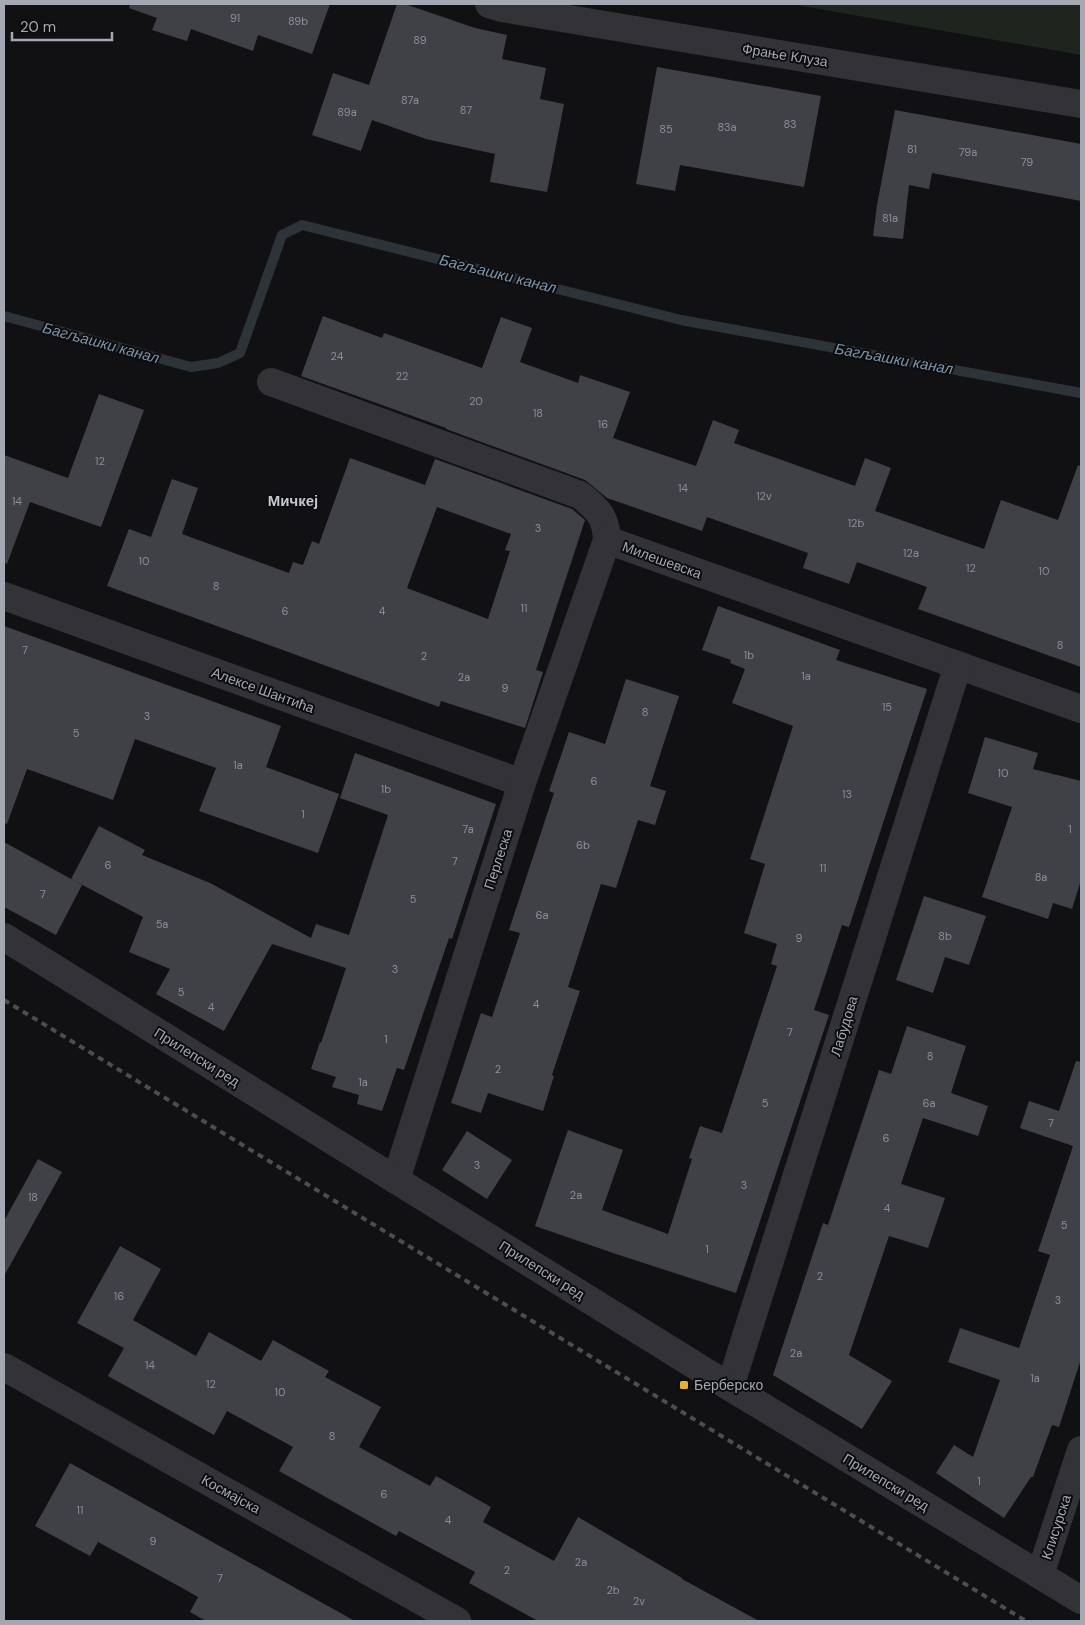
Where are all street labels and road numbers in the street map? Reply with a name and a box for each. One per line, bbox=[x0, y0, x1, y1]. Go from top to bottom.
street label: Фрање Клуза bbox=[741, 39, 829, 71]
street label: Милешевска bbox=[620, 537, 704, 583]
street label: Алексе Шантића bbox=[209, 663, 317, 717]
street label: Перлеска bbox=[480, 826, 516, 891]
street label: Лабудова bbox=[826, 993, 862, 1058]
street label: Прилепски ред bbox=[151, 1024, 243, 1090]
street label: Прилепски ред bbox=[496, 1237, 588, 1303]
street label: Прилепски ред bbox=[840, 1449, 932, 1515]
street label: Космајска bbox=[198, 1470, 264, 1518]
street label: Клисурска bbox=[1037, 1492, 1075, 1562]

